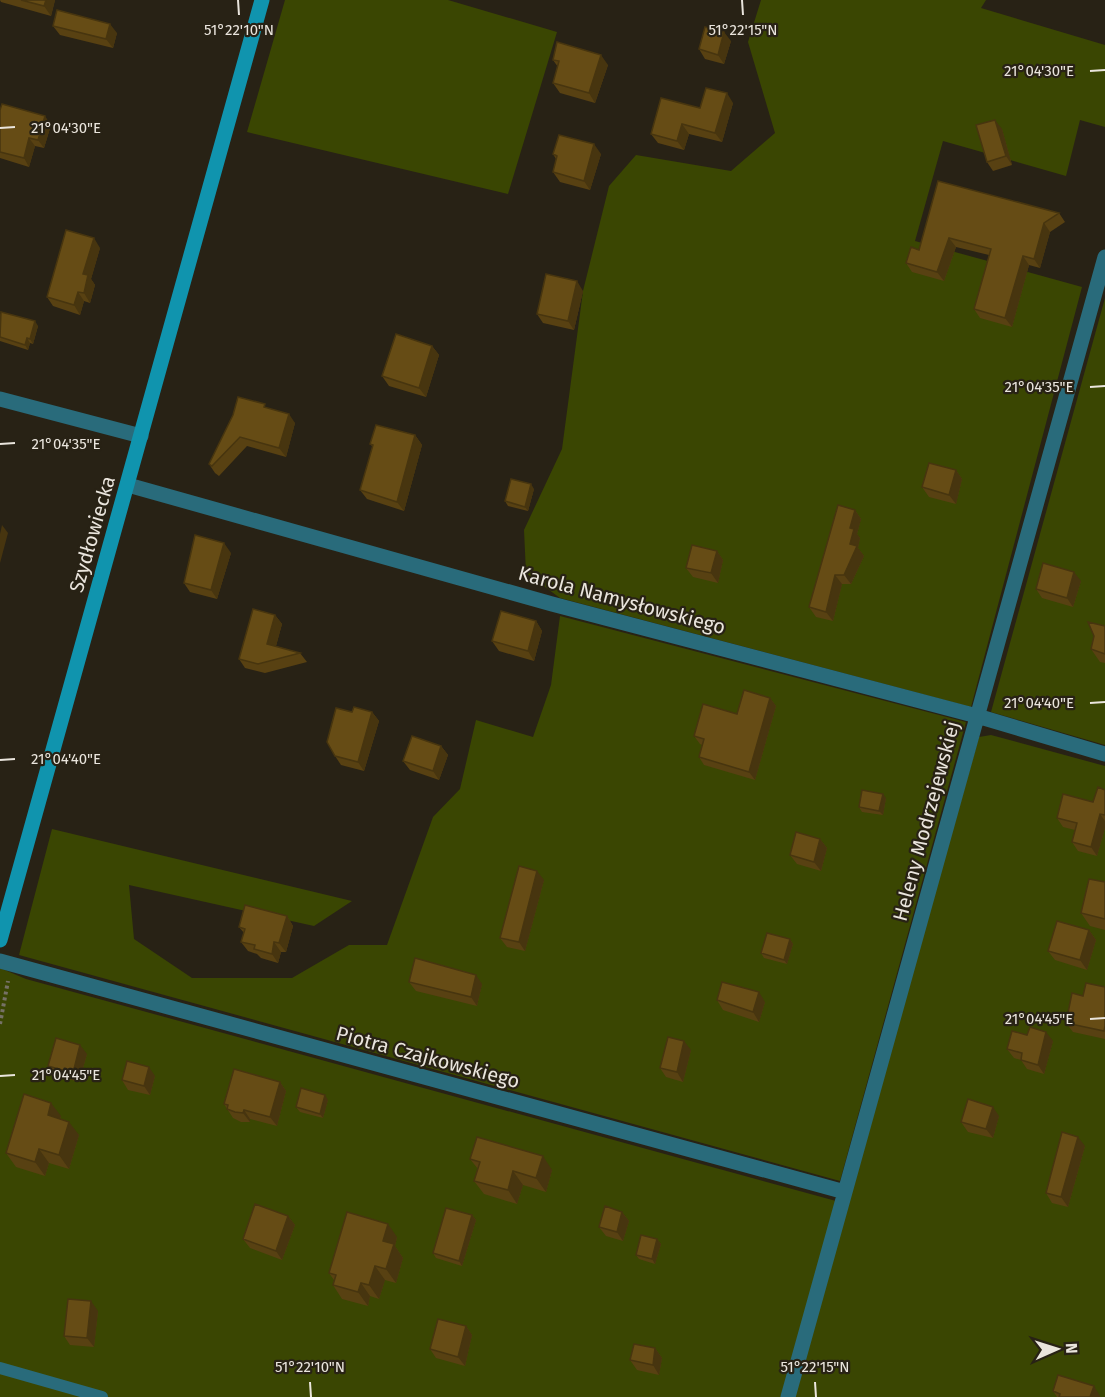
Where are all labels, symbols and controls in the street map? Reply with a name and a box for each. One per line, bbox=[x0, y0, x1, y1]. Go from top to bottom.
text: 51°22'10"N bbox=[204, 21, 274, 39]
text: 51°22'15"N bbox=[708, 21, 778, 39]
text: 21°04'30"E bbox=[1004, 62, 1074, 80]
text: 21°04'30"E bbox=[31, 119, 101, 137]
text: 21°04'35"E bbox=[1005, 378, 1073, 396]
text: 21°04'35"E bbox=[32, 435, 100, 453]
street label: Szydłowiecka bbox=[64, 473, 120, 595]
street label: Karola Namysłowskiego bbox=[516, 561, 728, 639]
text: 21°04'40"E bbox=[1004, 694, 1074, 712]
street label: Heleny Modrzejewskiej bbox=[888, 718, 964, 924]
text: 21°04'40"E bbox=[31, 750, 101, 768]
text: 21°04'45"E bbox=[1005, 1010, 1073, 1028]
street label: Piotra Czajkowskiego bbox=[334, 1021, 522, 1093]
text: 21°04'45"E bbox=[32, 1066, 100, 1084]
north arrow bbox=[1027, 1319, 1087, 1379]
text: N bbox=[1062, 1342, 1081, 1354]
text: 51°22'10"N bbox=[275, 1358, 345, 1376]
text: 51°22'15"N bbox=[780, 1358, 850, 1376]

